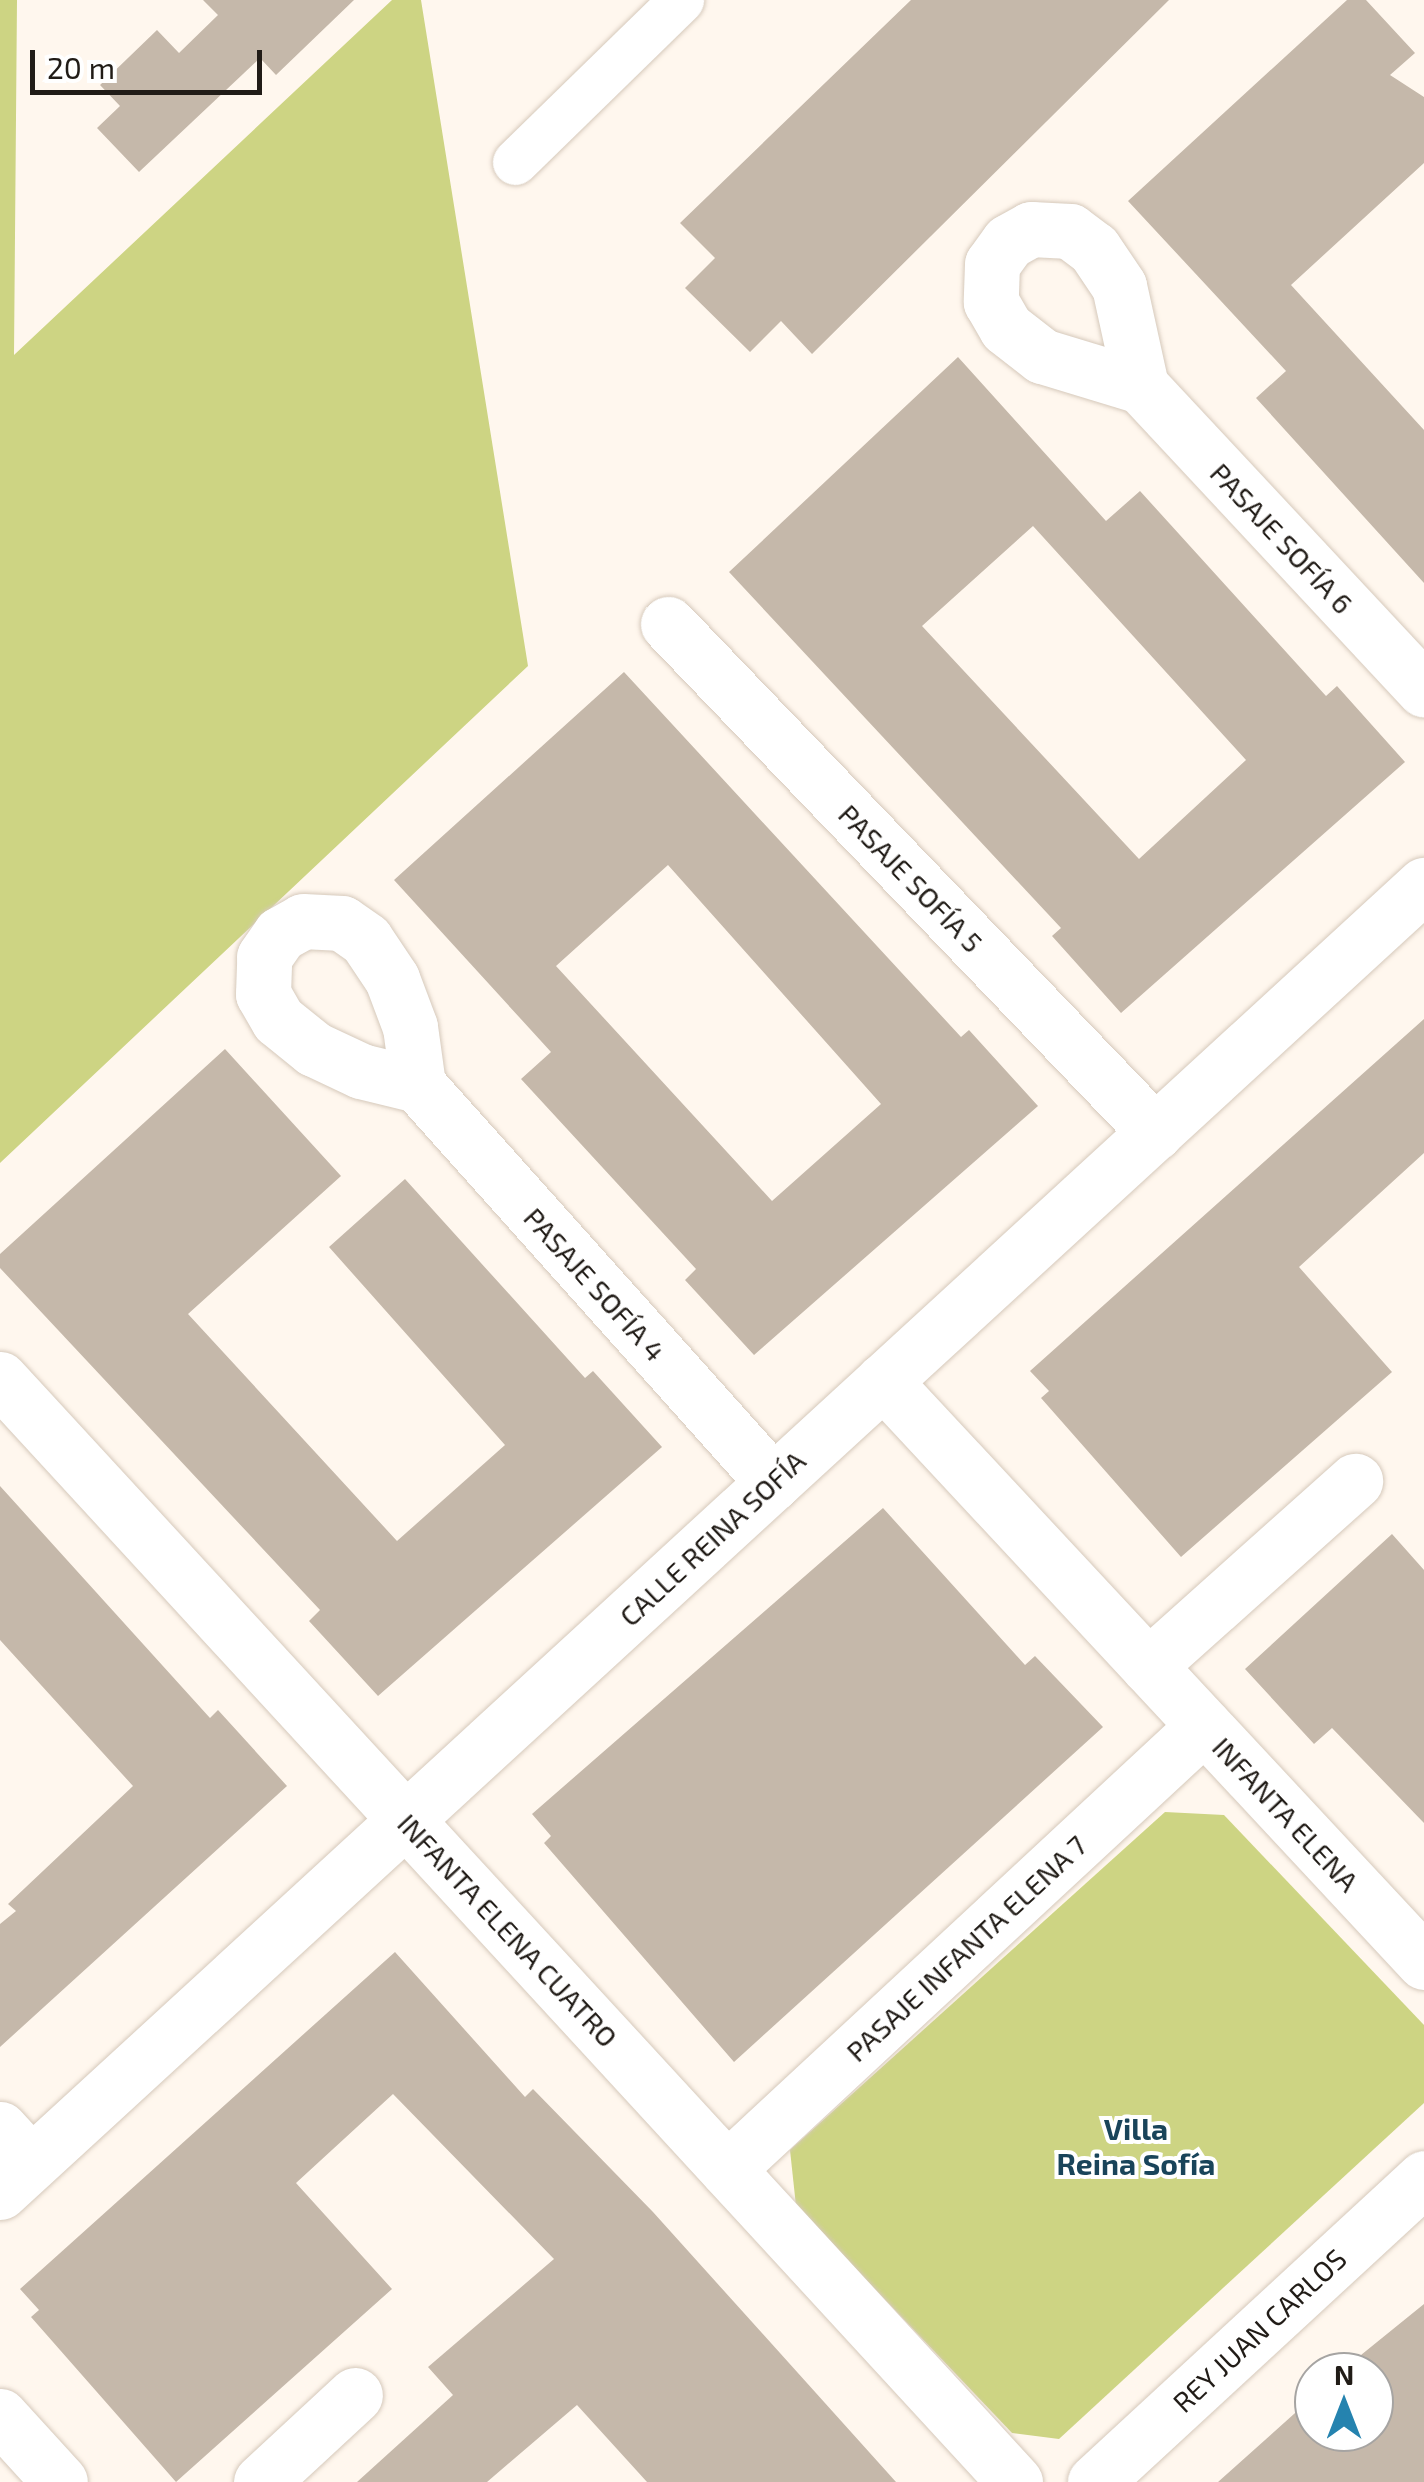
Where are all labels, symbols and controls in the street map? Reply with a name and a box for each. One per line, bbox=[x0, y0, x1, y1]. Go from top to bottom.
scale bar bbox=[35, 30, 268, 92]
text: 20 m bbox=[47, 49, 115, 85]
street label: PASAJE SOFÍA 6 bbox=[1204, 456, 1360, 620]
street label: PASAJE SOFÍA 5 bbox=[832, 797, 990, 959]
street label: PASAJE SOFÍA 4 bbox=[517, 1200, 673, 1368]
street label: CALLE REINA SOFÍA bbox=[612, 1443, 812, 1633]
street label: INFANTA ELENA bbox=[1206, 1730, 1366, 1898]
street label: INFANTA ELENA CUATRO bbox=[391, 1806, 625, 2054]
street label: PASAJE INFANTA ELENA 7 bbox=[839, 1828, 1093, 2068]
district label: Villa Reina Sofía bbox=[1057, 2110, 1215, 2180]
street label: REY JUAN CARLOS bbox=[1165, 2241, 1353, 2419]
north arrow bbox=[1294, 2352, 1394, 2452]

